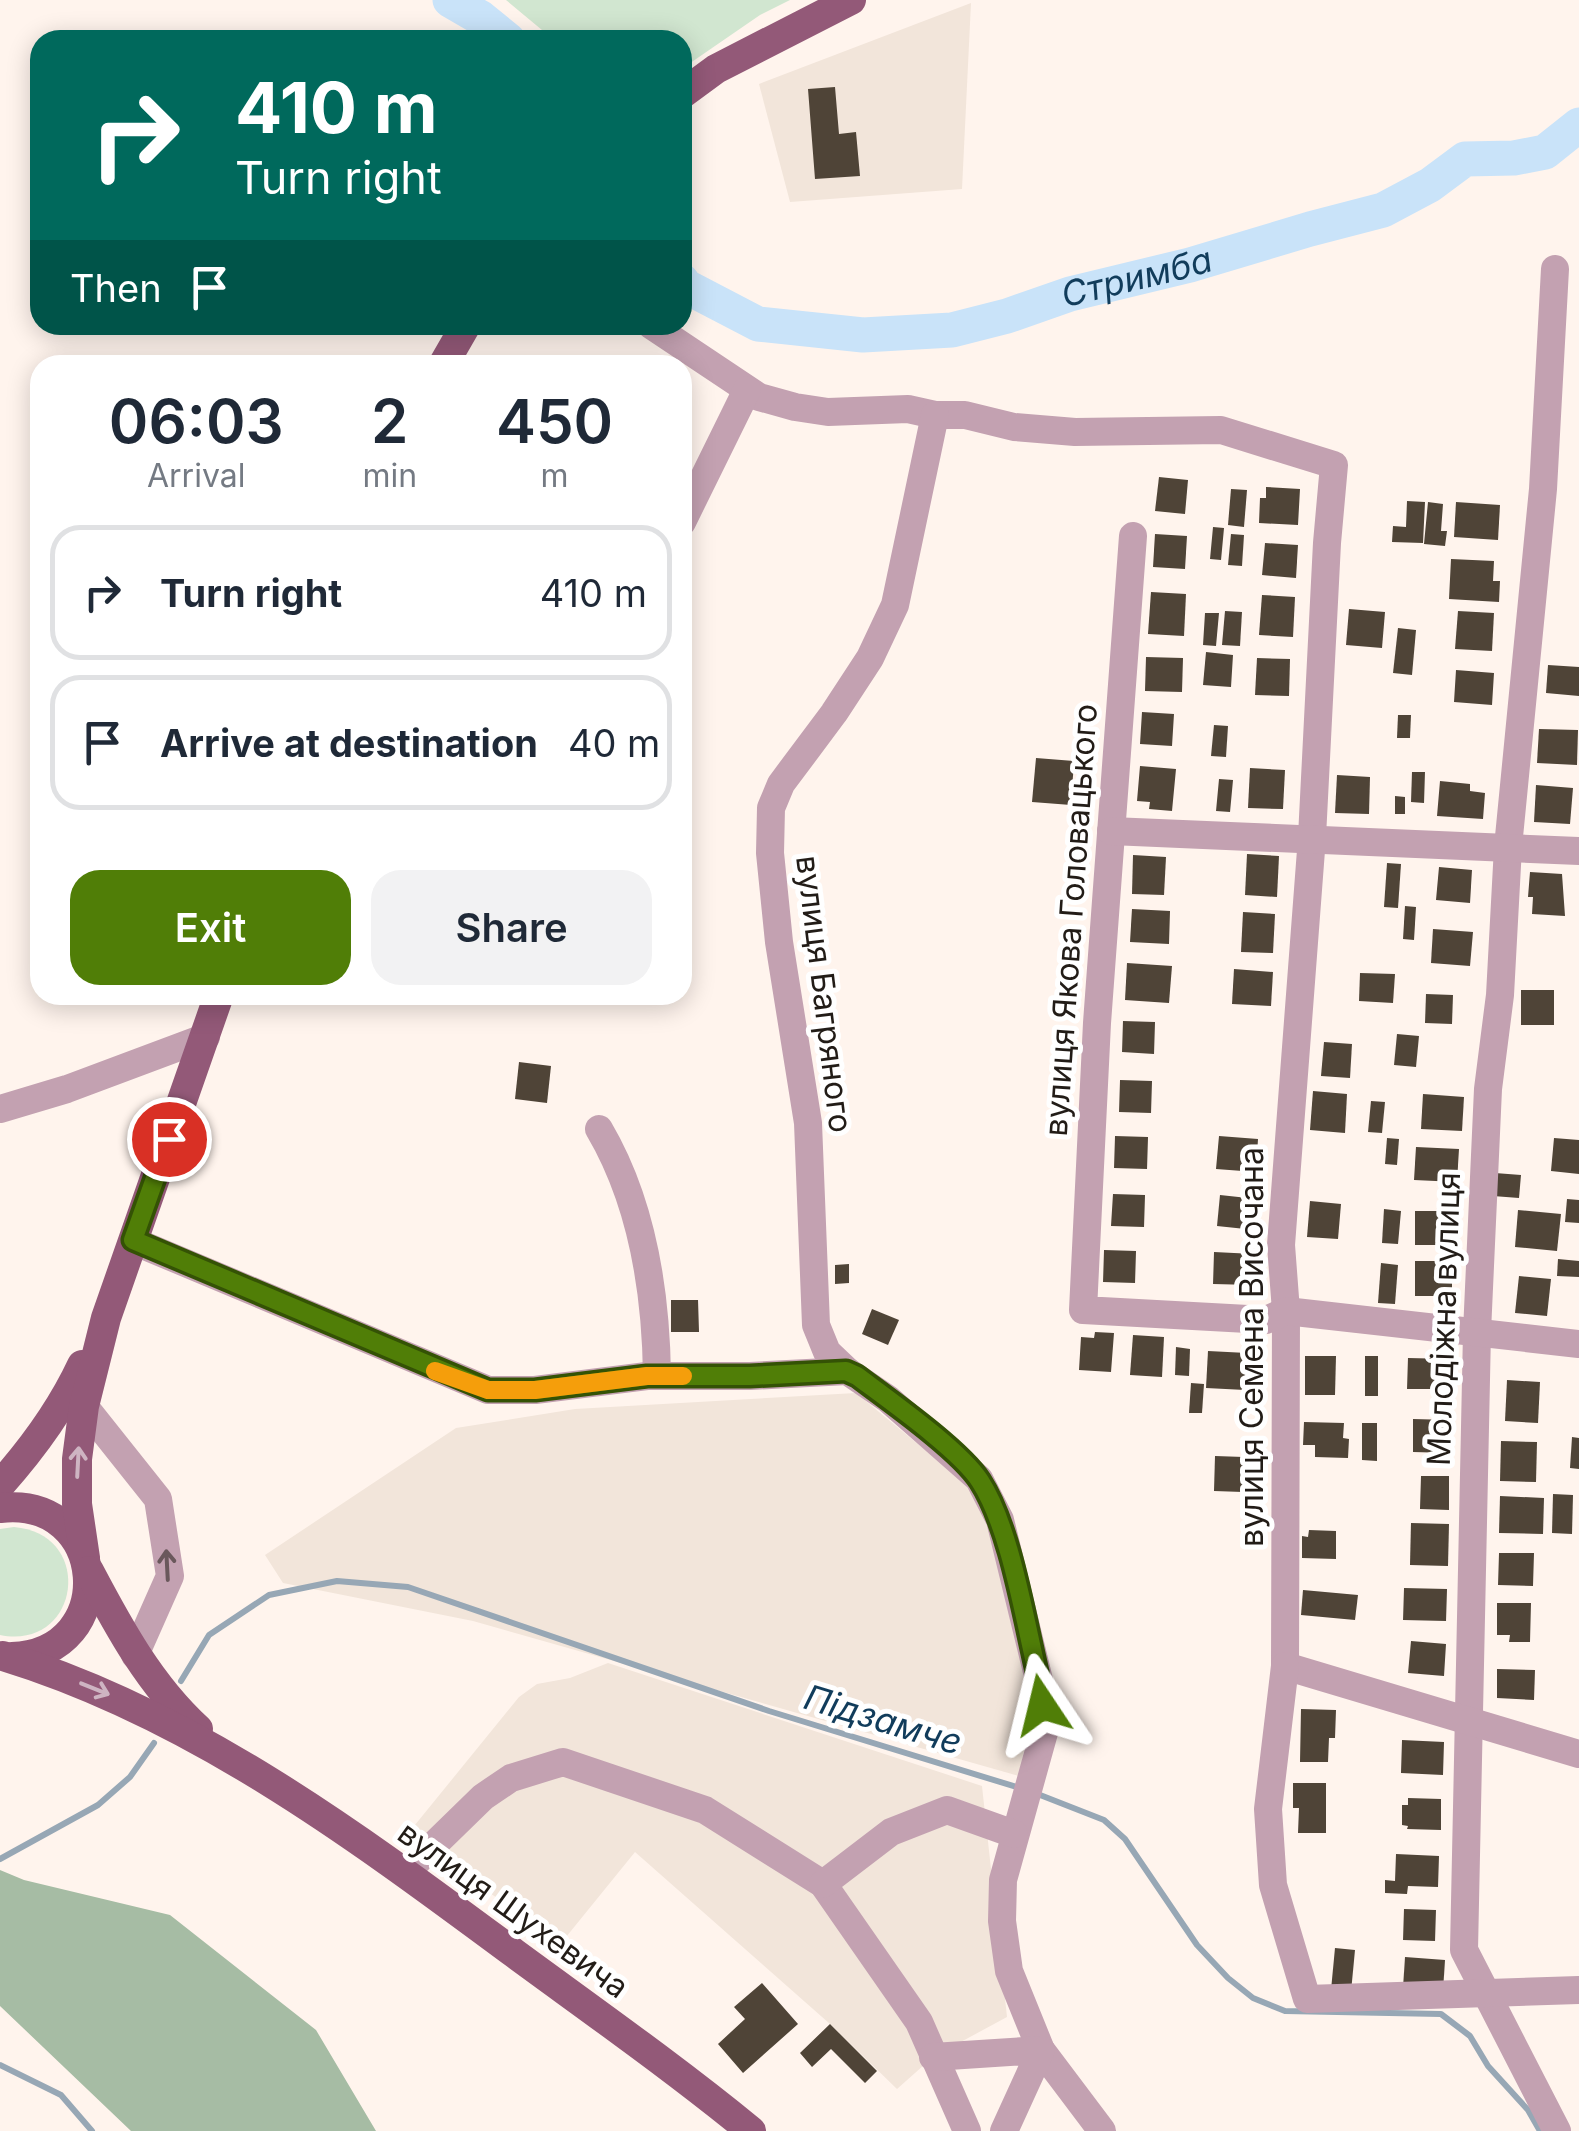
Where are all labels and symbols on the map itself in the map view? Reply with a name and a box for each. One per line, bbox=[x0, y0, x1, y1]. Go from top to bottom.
water label: Стримба bbox=[1057, 238, 1217, 315]
street label: вулиця Якова Головацького bbox=[1036, 702, 1105, 1138]
street label: вулиця Багряного bbox=[788, 853, 861, 1135]
pin bbox=[127, 1097, 212, 1182]
street label: вулиця Семена Височана bbox=[1232, 1147, 1271, 1547]
street label: Молодіжна вулиця bbox=[1419, 1171, 1468, 1467]
one-way arrow bbox=[69, 1446, 88, 1478]
one-way arrow bbox=[157, 1549, 176, 1582]
position arrow bbox=[990, 1653, 1094, 1757]
water label: Підзамче bbox=[799, 1675, 967, 1763]
one-way arrow bbox=[79, 1681, 109, 1699]
street label: вулиця Шухевича bbox=[390, 1813, 636, 2006]

